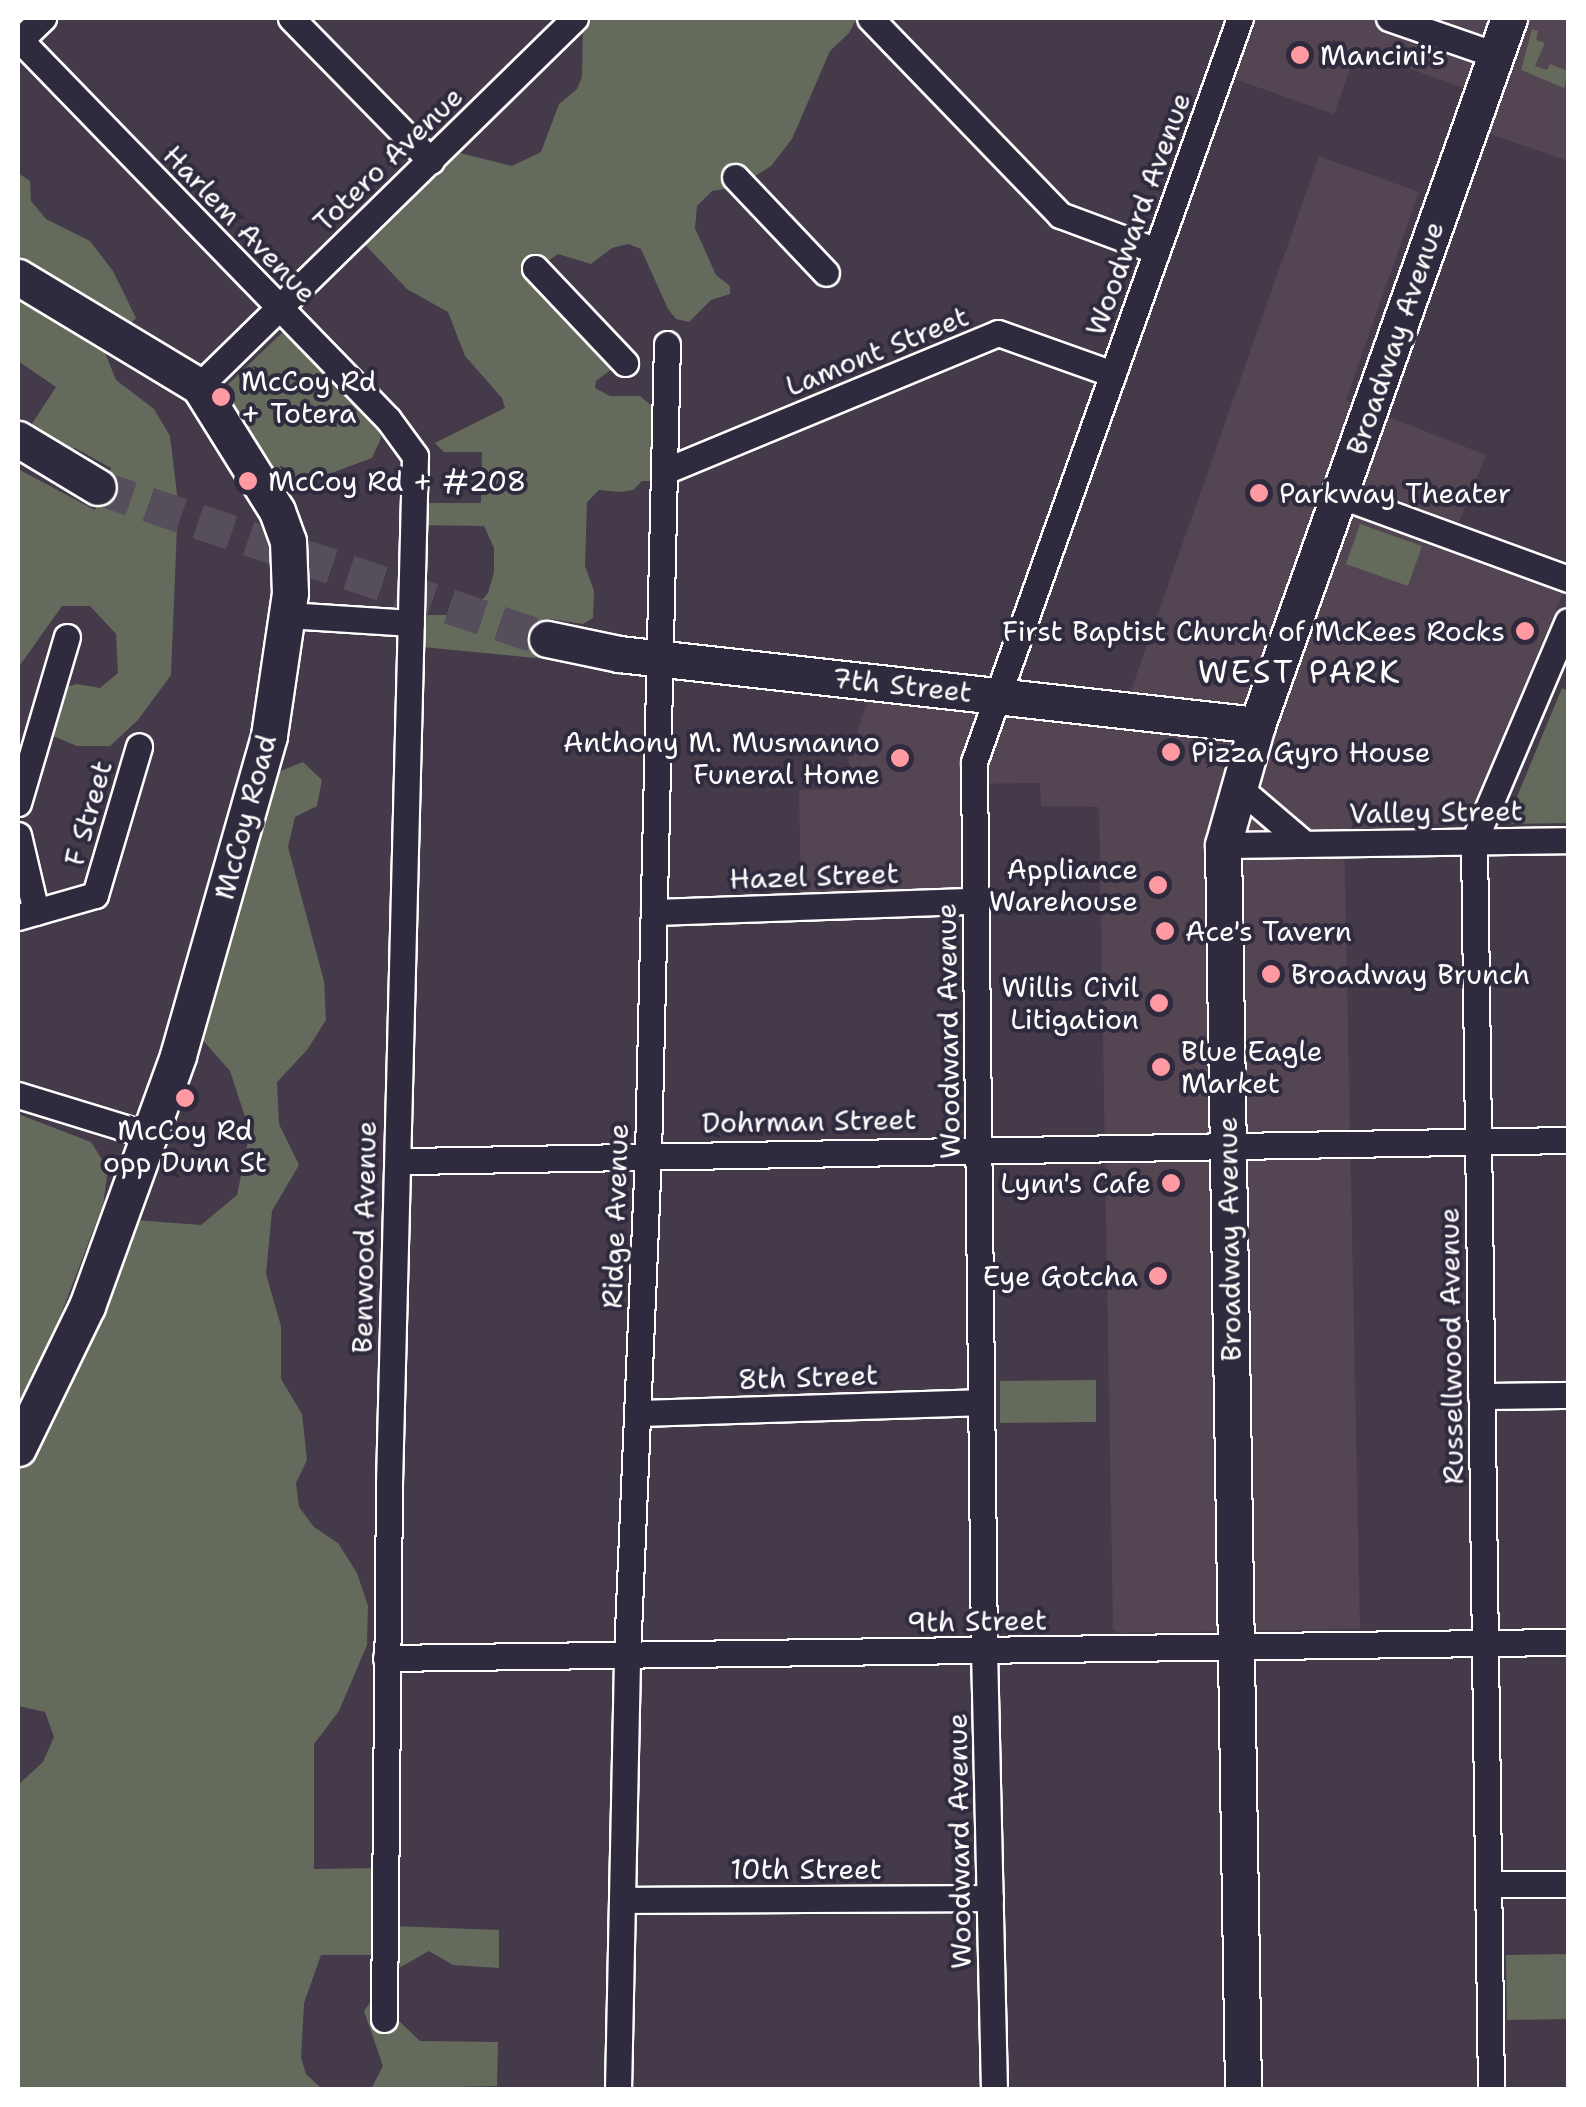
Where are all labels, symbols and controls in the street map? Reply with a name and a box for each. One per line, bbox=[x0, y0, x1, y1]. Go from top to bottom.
place label: Mancini's bbox=[1320, 38, 1445, 72]
marker: Mancini's bbox=[1289, 44, 1311, 66]
street label: Totero Avenue bbox=[306, 79, 470, 239]
street label: Woodward Avenue bbox=[1078, 88, 1198, 340]
street label: Harlem Avenue bbox=[156, 138, 324, 310]
street label: Broadway Avenue bbox=[1339, 217, 1451, 459]
street label: Lamont Street bbox=[781, 299, 973, 403]
place label: McCoy Rd + Totera bbox=[241, 364, 377, 430]
marker: McCoy Rd + Totera bbox=[210, 386, 232, 408]
place label: McCoy Rd + #208 bbox=[268, 464, 526, 498]
marker: McCoy Rd + #208 bbox=[237, 470, 259, 492]
place label: Parkway Theater bbox=[1279, 476, 1511, 510]
marker: Parkway Theater bbox=[1248, 482, 1270, 504]
place label: First Baptist Church of McKees Rocks bbox=[1002, 614, 1505, 648]
marker: First Baptist Church of McKees Rocks bbox=[1514, 620, 1536, 642]
district label: WEST PARK bbox=[1198, 653, 1402, 691]
street label: 7th Street bbox=[830, 661, 974, 709]
place label: Anthony M. Musmanno Funeral Home bbox=[563, 725, 880, 791]
street label: McCoy Road bbox=[207, 731, 283, 903]
place label: Pizza Gyro House bbox=[1191, 735, 1431, 769]
marker: Pizza Gyro House bbox=[1160, 741, 1182, 763]
marker: Anthony M. Musmanno Funeral Home bbox=[889, 747, 911, 769]
street label: F Street bbox=[57, 757, 119, 869]
street label: Valley Street bbox=[1349, 794, 1523, 830]
place label: Appliance Warehouse bbox=[989, 852, 1138, 918]
street label: Hazel Street bbox=[729, 856, 899, 896]
marker: Appliance Warehouse bbox=[1147, 874, 1169, 896]
street label: Woodward Avenue bbox=[929, 903, 967, 1159]
place label: Ace's Tavern bbox=[1185, 914, 1352, 948]
marker: Ace's Tavern bbox=[1154, 920, 1176, 942]
place label: Broadway Brunch bbox=[1291, 957, 1530, 991]
marker: Broadway Brunch bbox=[1260, 963, 1282, 985]
place label: Willis Civil Litigation bbox=[1001, 970, 1139, 1036]
marker: Willis Civil Litigation bbox=[1148, 992, 1170, 1014]
place label: Blue Eagle Market bbox=[1181, 1034, 1323, 1100]
marker: Blue Eagle Market bbox=[1150, 1056, 1172, 1078]
marker: McCoy Rd opp Dunn St bbox=[174, 1087, 196, 1109]
street label: Dohrman Street bbox=[701, 1102, 917, 1140]
place label: McCoy Rd opp Dunn St bbox=[103, 1113, 267, 1179]
street label: Broadway Avenue bbox=[1210, 1116, 1248, 1362]
street label: Benwood Avenue bbox=[345, 1120, 383, 1354]
street label: Ridge Avenue bbox=[595, 1123, 635, 1309]
place label: Lynn's Cafe bbox=[1000, 1166, 1151, 1200]
marker: Lynn's Cafe bbox=[1160, 1172, 1182, 1194]
street label: Russellwood Avenue bbox=[1432, 1207, 1470, 1485]
place label: Eye Gotcha bbox=[983, 1259, 1138, 1293]
marker: Eye Gotcha bbox=[1147, 1265, 1169, 1287]
street label: 8th Street bbox=[737, 1358, 879, 1396]
street label: 9th Street bbox=[907, 1603, 1047, 1639]
street label: Woodward Avenue bbox=[940, 1713, 978, 1969]
street label: 10th Street bbox=[730, 1852, 882, 1886]

